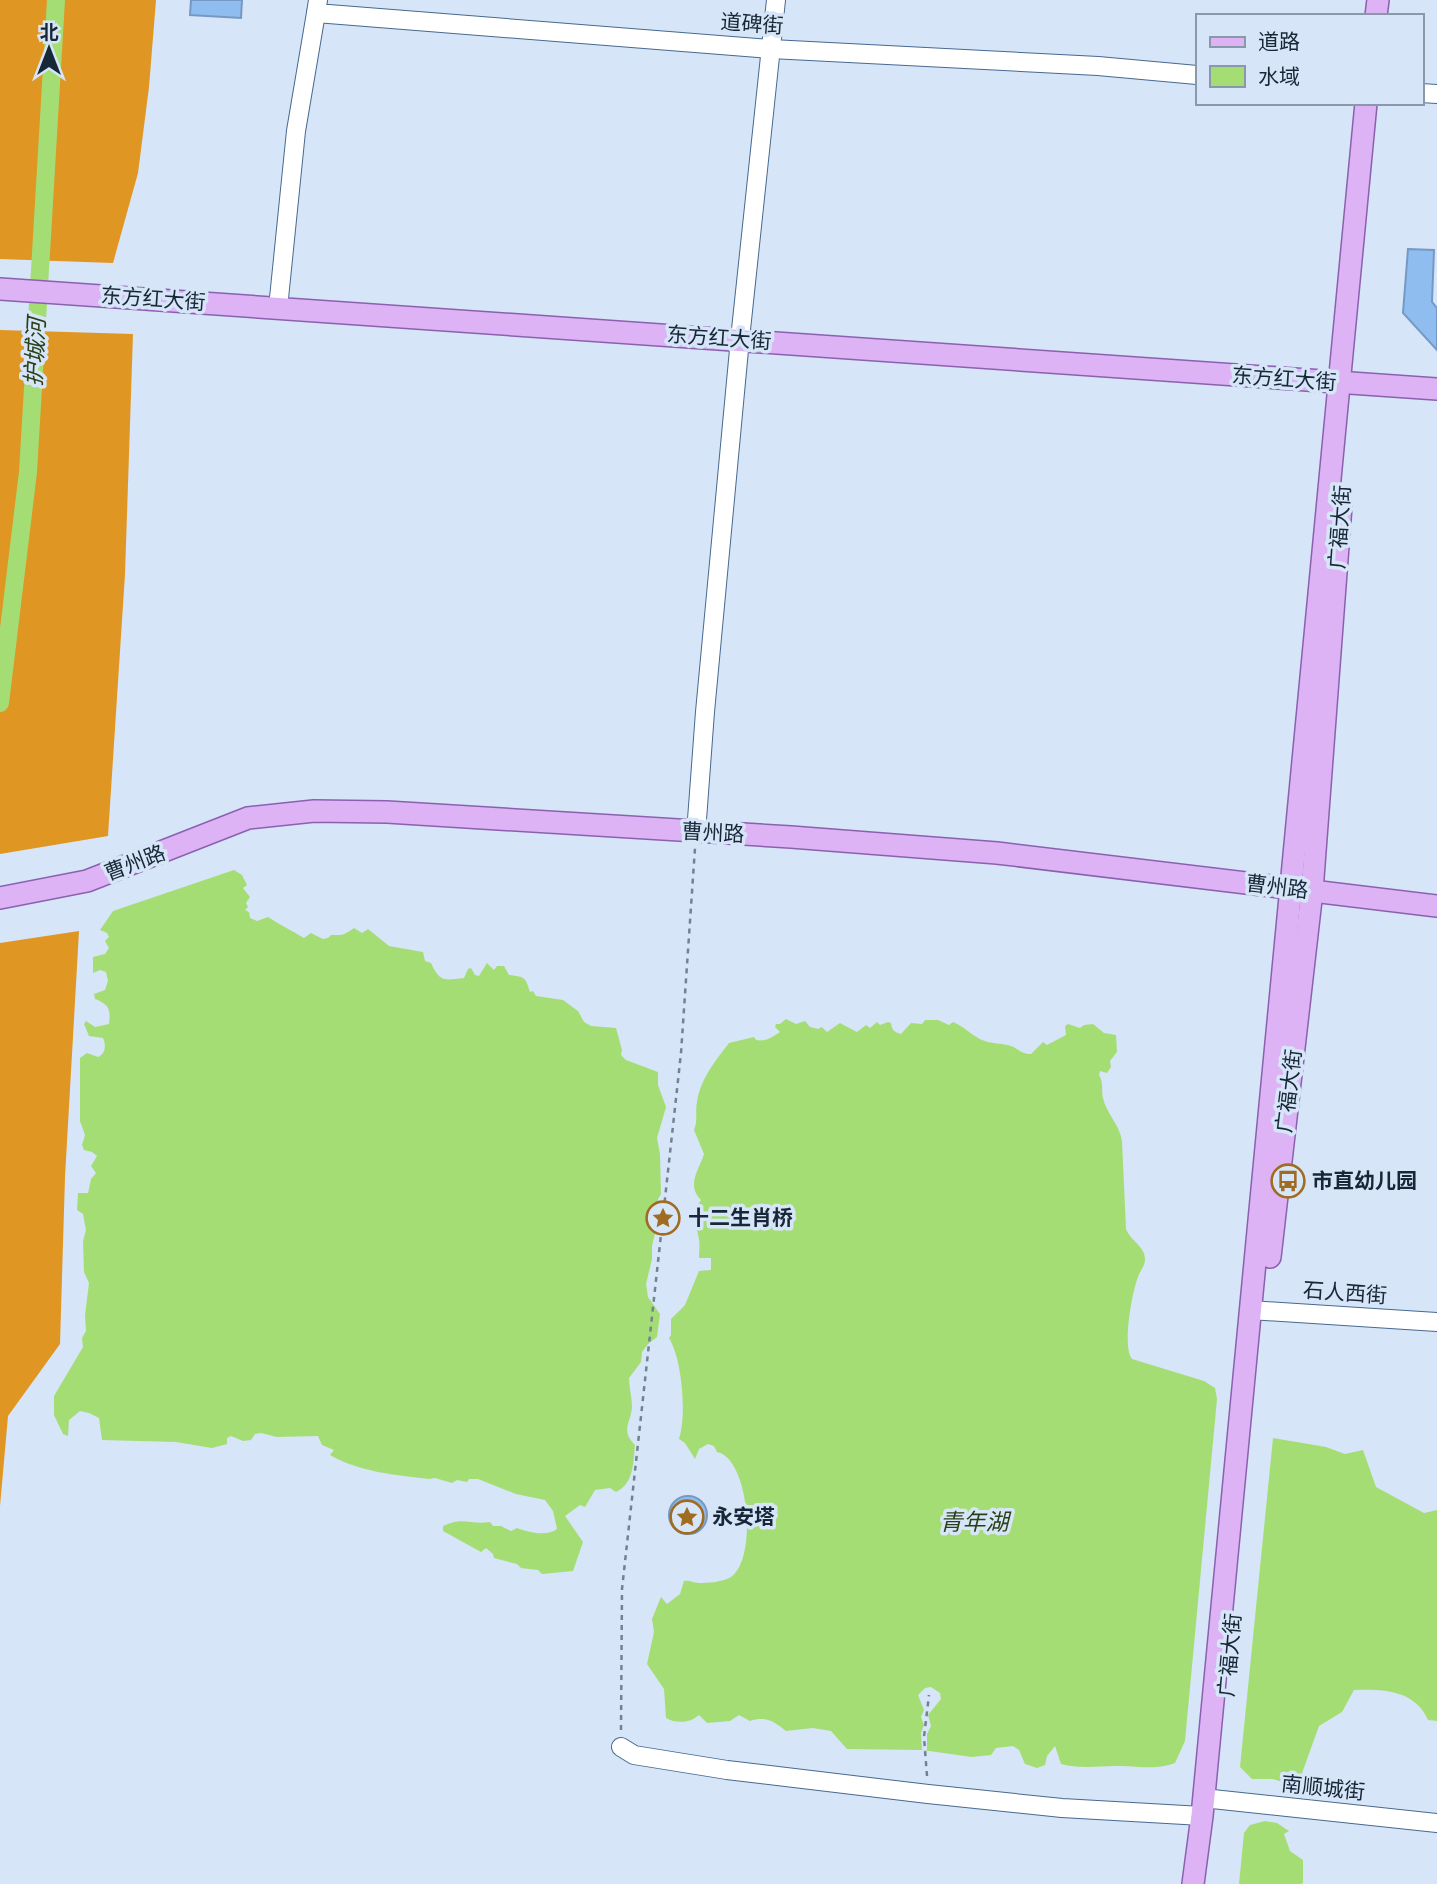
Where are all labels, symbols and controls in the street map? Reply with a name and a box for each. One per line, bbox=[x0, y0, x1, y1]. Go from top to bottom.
street label: 道碑街 bbox=[720, 10, 784, 41]
north arrow bbox=[14, 14, 84, 84]
legend bbox=[1196, 14, 1423, 105]
text: 北 bbox=[39, 22, 59, 46]
text: 道路 bbox=[1258, 30, 1300, 57]
text: 水域 bbox=[1258, 65, 1300, 92]
street label: 东方红大街 bbox=[100, 283, 206, 318]
water label: 护城河 bbox=[21, 313, 54, 387]
street label: 东方红大街 bbox=[666, 322, 772, 357]
street label: 东方红大街 bbox=[1231, 363, 1337, 398]
street label: 广福大街 bbox=[1325, 484, 1358, 570]
street label: 曹州路 bbox=[681, 819, 745, 850]
street label: 曹州路 bbox=[101, 841, 170, 888]
street label: 曹州路 bbox=[1244, 871, 1310, 906]
street label: 广福大街 bbox=[1272, 1048, 1309, 1135]
bus stop icon: 市直幼儿园 bbox=[1269, 1162, 1307, 1200]
place label: 市直幼儿园 bbox=[1312, 1169, 1417, 1196]
place icon: 十二生肖桥 bbox=[644, 1199, 682, 1237]
place label: 十二生肖桥 bbox=[688, 1206, 793, 1233]
street label: 石人西街 bbox=[1302, 1278, 1388, 1311]
place icon: 永安塔 bbox=[668, 1498, 706, 1536]
place label: 永安塔 bbox=[712, 1505, 775, 1532]
water label: 青年湖 bbox=[940, 1510, 1012, 1539]
street label: 广福大街 bbox=[1214, 1612, 1249, 1698]
street label: 南顺城街 bbox=[1280, 1772, 1366, 1807]

